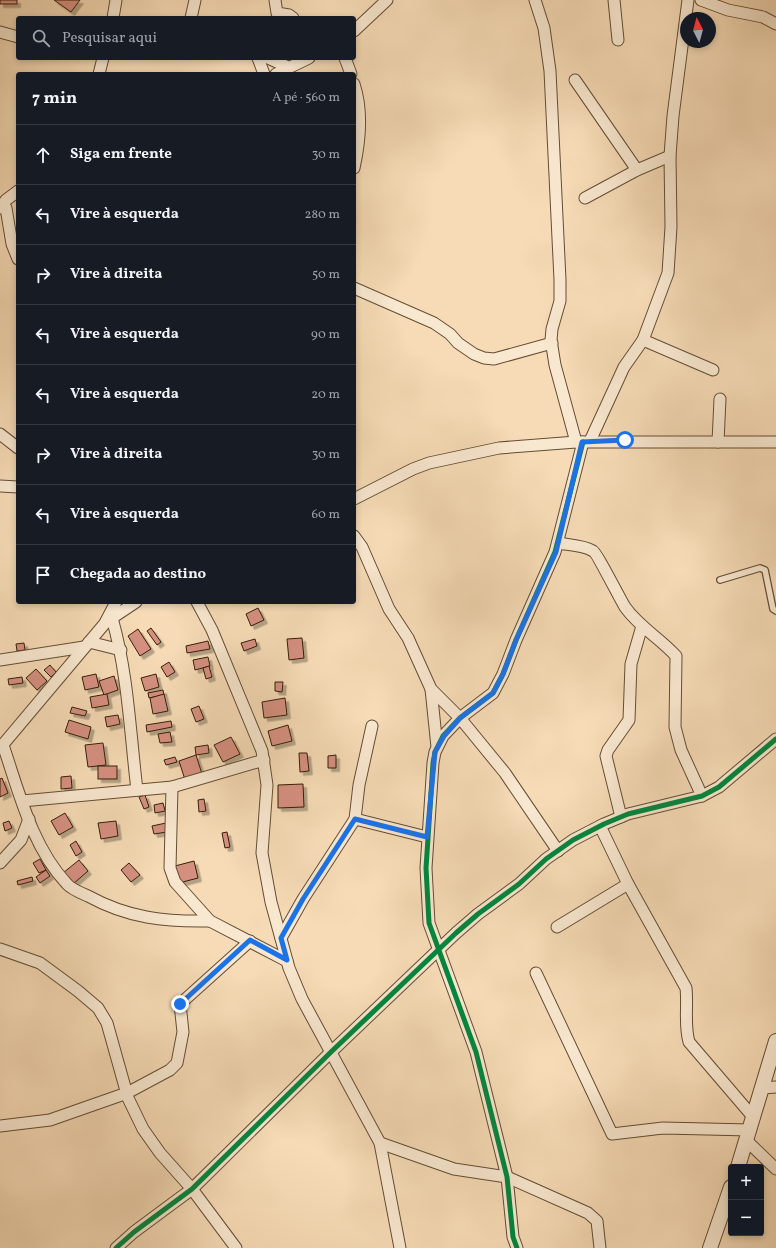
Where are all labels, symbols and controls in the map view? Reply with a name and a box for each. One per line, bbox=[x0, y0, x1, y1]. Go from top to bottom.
north arrow bbox=[680, 12, 716, 48]
search box bbox=[16, 16, 356, 60]
icon: search bbox=[30, 27, 52, 49]
text: Pesquisar aqui bbox=[62, 28, 157, 49]
text: 7 min bbox=[32, 87, 77, 110]
text: A pé · 560 m bbox=[272, 89, 340, 107]
icon: ahead bbox=[32, 144, 54, 166]
text: Siga em frente bbox=[70, 144, 172, 165]
text: 30 m bbox=[312, 146, 340, 164]
icon: left bbox=[32, 204, 54, 226]
text: Vire à esquerda bbox=[70, 204, 179, 225]
text: 280 m bbox=[304, 206, 340, 224]
icon: right bbox=[32, 264, 54, 286]
text: Vire à direita bbox=[70, 264, 162, 285]
text: 50 m bbox=[312, 266, 340, 284]
icon: left bbox=[32, 324, 54, 346]
text: Vire à esquerda bbox=[70, 324, 179, 345]
text: 90 m bbox=[311, 326, 340, 344]
icon: left bbox=[32, 384, 54, 406]
text: Vire à esquerda bbox=[70, 384, 179, 405]
text: 20 m bbox=[311, 386, 340, 404]
route start bbox=[616, 431, 634, 449]
icon: right bbox=[32, 444, 54, 466]
text: Vire à direita bbox=[70, 444, 162, 465]
text: 30 m bbox=[312, 446, 340, 464]
icon: left bbox=[32, 504, 54, 526]
text: Vire à esquerda bbox=[70, 504, 179, 525]
text: 60 m bbox=[312, 506, 340, 524]
icon: arrive bbox=[32, 564, 54, 586]
text: Chegada ao destino bbox=[70, 564, 206, 585]
route end bbox=[171, 995, 189, 1013]
map controls bbox=[728, 1164, 764, 1236]
button: + bbox=[728, 1164, 764, 1200]
button: − bbox=[728, 1200, 764, 1236]

